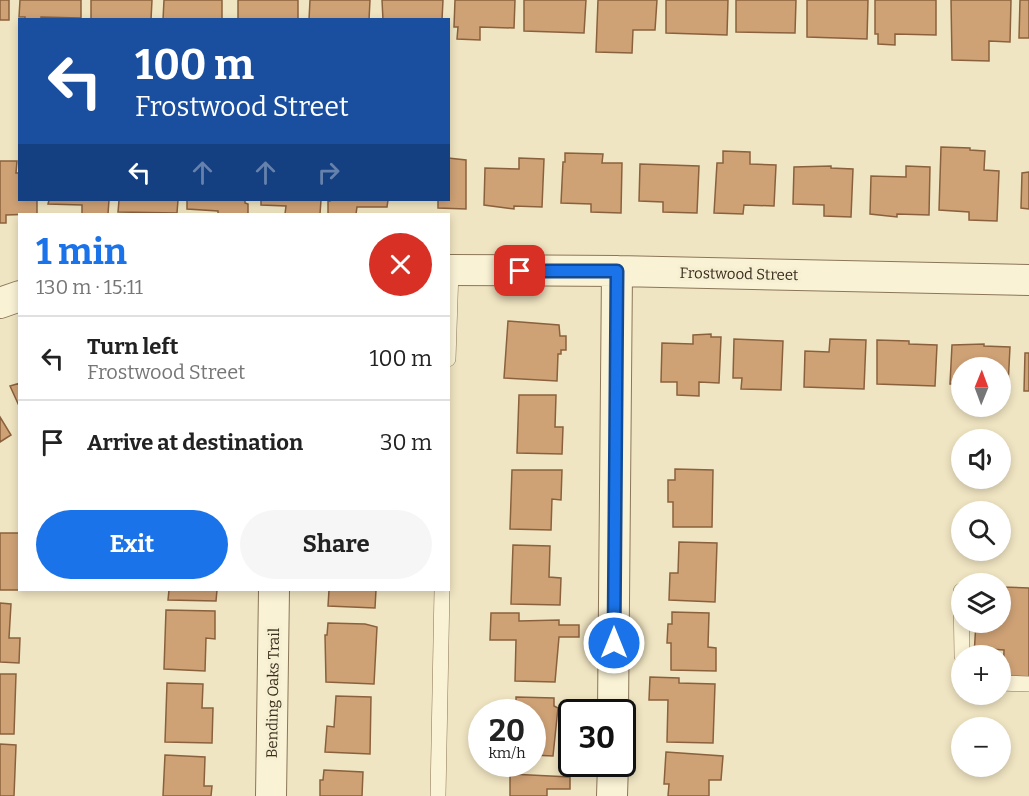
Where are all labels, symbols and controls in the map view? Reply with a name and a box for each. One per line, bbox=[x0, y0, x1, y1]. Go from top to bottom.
text: 100 m bbox=[135, 40, 254, 90]
icon: left bbox=[36, 42, 114, 120]
text: Frostwood Street bbox=[135, 91, 349, 123]
icon: left bbox=[123, 156, 156, 189]
icon: ahead bbox=[186, 156, 219, 189]
icon: ahead bbox=[249, 156, 282, 189]
icon: right bbox=[312, 156, 345, 189]
text: 1 min bbox=[36, 230, 127, 274]
button: close bbox=[369, 233, 432, 296]
pin bbox=[494, 245, 545, 296]
icon: arrive bbox=[503, 254, 536, 287]
street label: Frostwood Street bbox=[679, 264, 799, 284]
text: 130 m · 15:11 bbox=[36, 275, 143, 299]
text: Turn left bbox=[87, 333, 179, 360]
icon: left bbox=[36, 342, 69, 375]
text: 100 m bbox=[369, 345, 432, 372]
north arrow bbox=[951, 357, 1011, 417]
map controls bbox=[951, 357, 1011, 777]
text: Frostwood Street bbox=[87, 360, 245, 384]
icon: arrive bbox=[36, 426, 69, 459]
text: Arrive at destination bbox=[87, 429, 303, 456]
text: 30 m bbox=[380, 429, 432, 456]
button: sound bbox=[951, 429, 1011, 489]
button: search bbox=[951, 501, 1011, 561]
button: Exit bbox=[36, 510, 228, 579]
button: Share bbox=[240, 510, 432, 579]
button: layers bbox=[951, 573, 1011, 633]
position arrow bbox=[582, 611, 646, 675]
street label: Bending Oaks Trail bbox=[263, 628, 283, 758]
button: + bbox=[951, 645, 1011, 705]
speed limit sign: 30 bbox=[558, 699, 636, 777]
text: 20 bbox=[489, 713, 525, 749]
button: − bbox=[951, 717, 1011, 777]
text: km/h bbox=[488, 744, 526, 762]

